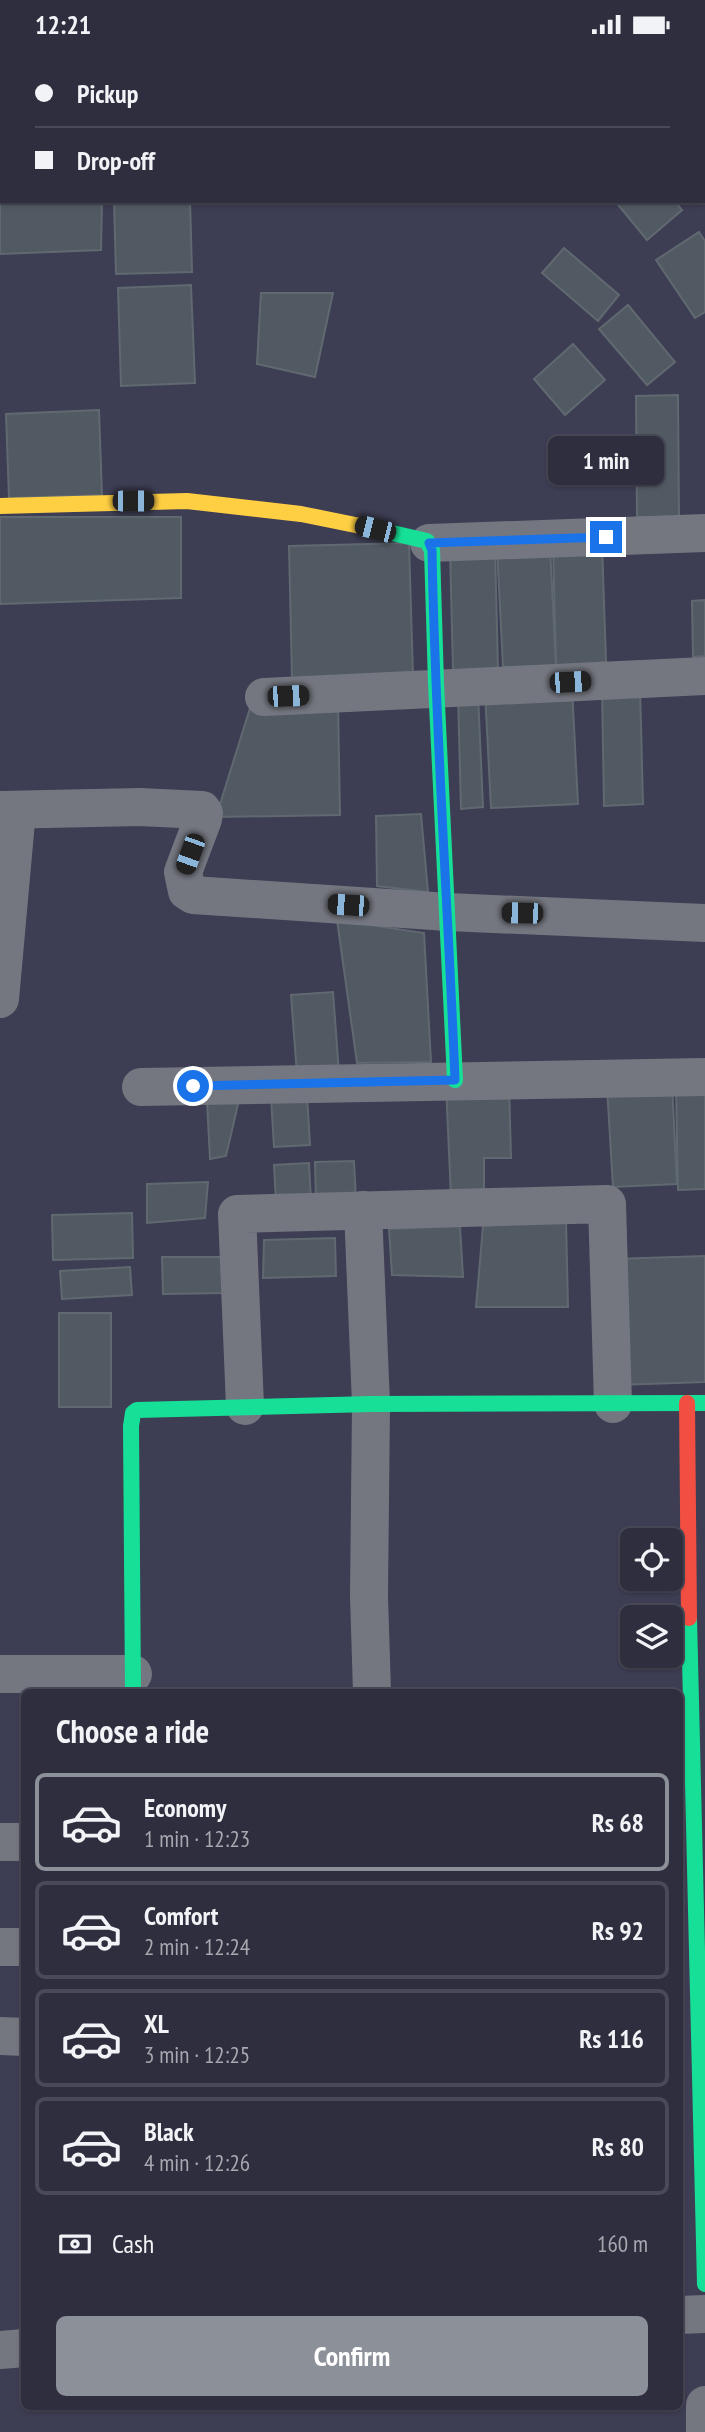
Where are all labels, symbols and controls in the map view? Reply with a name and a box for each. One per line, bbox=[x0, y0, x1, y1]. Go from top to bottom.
text: 12:21 bbox=[35, 8, 91, 41]
text: Pickup bbox=[77, 77, 138, 110]
text: Drop-off bbox=[77, 144, 155, 177]
callout: 1 min bbox=[548, 435, 664, 484]
text: 1 min bbox=[583, 446, 629, 475]
car bbox=[113, 491, 155, 512]
car bbox=[353, 514, 398, 544]
route end bbox=[590, 521, 622, 553]
car bbox=[549, 670, 592, 694]
car bbox=[267, 685, 310, 707]
car bbox=[173, 831, 208, 877]
car bbox=[327, 893, 370, 917]
car bbox=[501, 902, 544, 924]
route start bbox=[177, 1070, 209, 1102]
map controls bbox=[620, 1528, 683, 1668]
button: locate bbox=[620, 1528, 683, 1591]
button: layers bbox=[620, 1605, 683, 1668]
text: Choose a ride bbox=[56, 1710, 209, 1752]
icon: car bbox=[60, 1791, 123, 1854]
text: Economy bbox=[144, 1791, 226, 1824]
text: Rs 68 bbox=[592, 1806, 644, 1839]
text: 1 min · 12:23 bbox=[144, 1824, 250, 1853]
icon: car bbox=[60, 1899, 123, 1962]
text: Comfort bbox=[144, 1899, 218, 1932]
text: Rs 92 bbox=[592, 1914, 644, 1947]
text: 2 min · 12:24 bbox=[144, 1932, 250, 1961]
icon: car bbox=[60, 2007, 123, 2070]
text: XL bbox=[144, 2007, 169, 2040]
text: Rs 116 bbox=[579, 2022, 644, 2055]
text: 3 min · 12:25 bbox=[144, 2040, 250, 2069]
icon: car bbox=[60, 2115, 123, 2178]
text: Black bbox=[144, 2115, 194, 2148]
text: Rs 80 bbox=[592, 2130, 644, 2163]
text: 4 min · 12:26 bbox=[144, 2148, 250, 2177]
icon: cash bbox=[56, 2225, 94, 2263]
text: Cash bbox=[112, 2227, 154, 2260]
text: 160 m bbox=[597, 2229, 648, 2258]
button: Confirm bbox=[56, 2316, 648, 2396]

